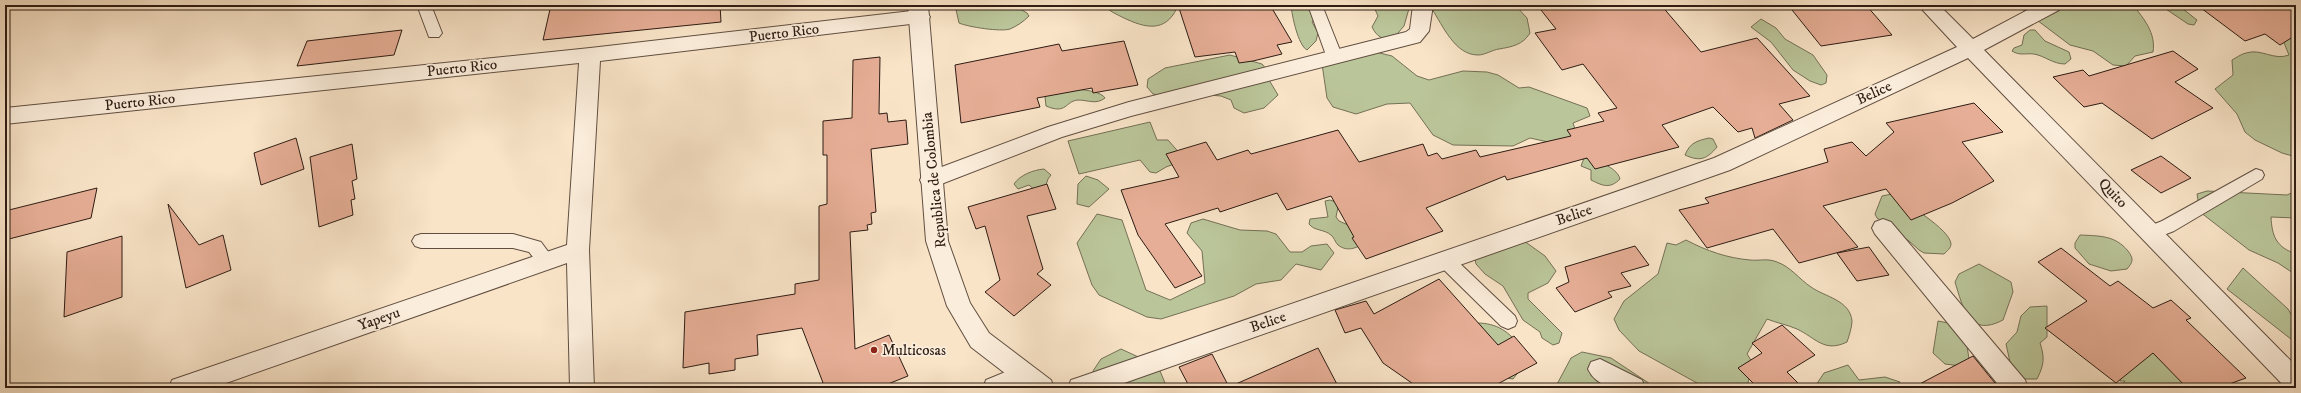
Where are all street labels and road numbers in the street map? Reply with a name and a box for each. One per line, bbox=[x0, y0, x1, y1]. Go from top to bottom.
street label: Puerto Rico bbox=[748, 19, 820, 47]
street label: Puerto Rico bbox=[426, 55, 498, 81]
street label: Belice bbox=[1853, 77, 1895, 109]
street label: Puerto Rico bbox=[104, 89, 176, 115]
street label: Republica de Colombia bbox=[917, 110, 951, 249]
street label: Quito bbox=[2094, 174, 2132, 212]
street label: Belice bbox=[1554, 200, 1594, 230]
street label: Yapeyu bbox=[356, 303, 402, 335]
street label: Belice bbox=[1248, 307, 1288, 337]

